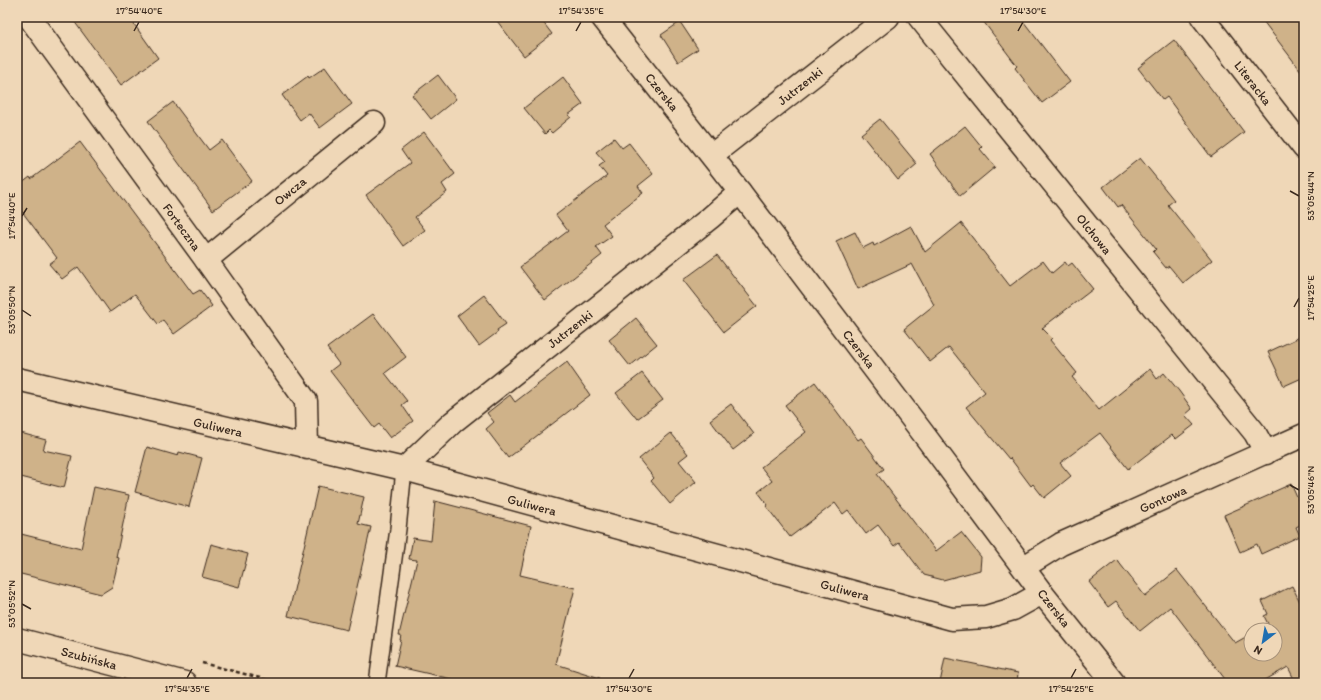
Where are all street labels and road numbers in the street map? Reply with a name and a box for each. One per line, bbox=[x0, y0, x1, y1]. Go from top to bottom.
street label: Literacka bbox=[1231, 58, 1275, 108]
street label: Jutrzenki bbox=[775, 64, 825, 108]
street label: Czerska bbox=[642, 70, 682, 114]
street label: Owcza bbox=[271, 173, 309, 208]
street label: Forteczna bbox=[160, 200, 204, 254]
street label: Olchowa bbox=[1073, 211, 1115, 258]
street label: Jutrzenki bbox=[545, 307, 595, 351]
street label: Czerska bbox=[840, 327, 879, 372]
street label: Guliwera bbox=[192, 414, 244, 440]
street label: Gontowa bbox=[1137, 482, 1189, 516]
street label: Guliwera bbox=[506, 491, 558, 519]
street label: Guliwera bbox=[819, 576, 871, 604]
street label: Czerska bbox=[1034, 586, 1074, 631]
street label: Szubińska bbox=[59, 643, 119, 673]

